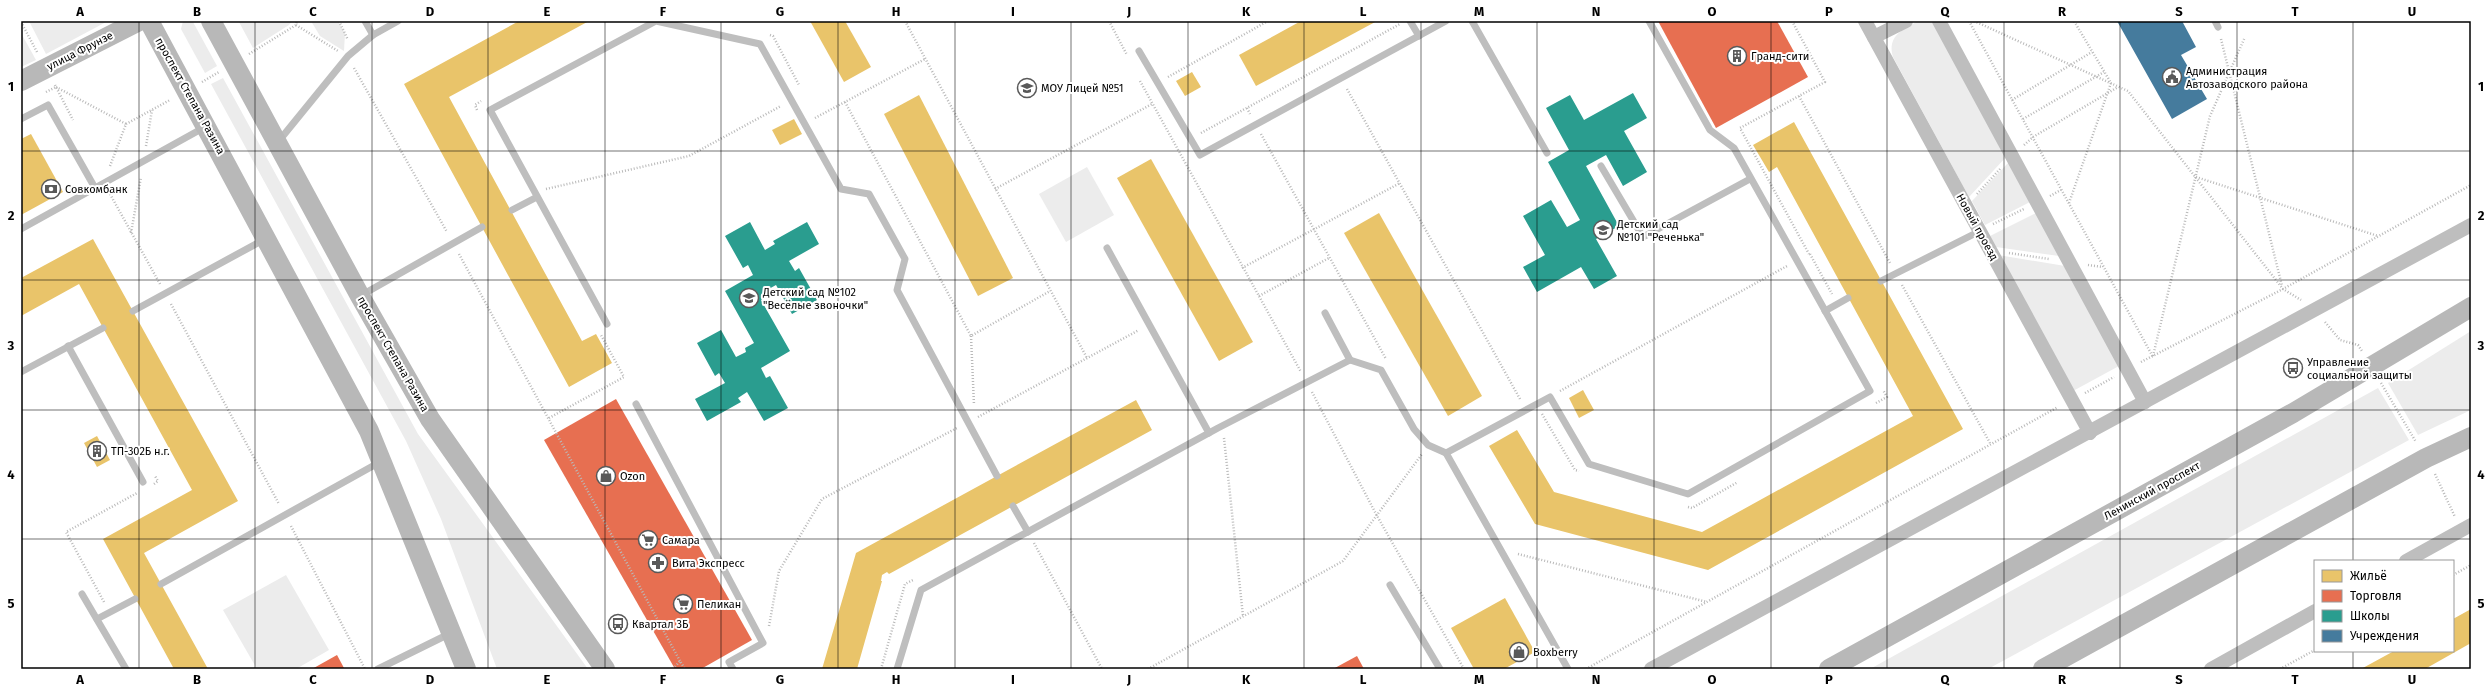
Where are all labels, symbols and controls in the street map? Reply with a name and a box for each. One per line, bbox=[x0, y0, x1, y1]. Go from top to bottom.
text: A bbox=[75, 4, 84, 19]
text: B bbox=[193, 4, 201, 19]
text: C bbox=[309, 4, 317, 19]
text: D bbox=[426, 4, 435, 19]
text: E bbox=[544, 4, 551, 19]
text: F bbox=[660, 4, 667, 19]
text: G bbox=[776, 4, 784, 19]
text: H bbox=[892, 4, 900, 19]
text: I bbox=[1011, 4, 1015, 19]
text: J bbox=[1126, 4, 1131, 19]
text: K bbox=[1242, 4, 1251, 19]
text: L bbox=[1360, 4, 1367, 19]
text: M bbox=[1474, 4, 1484, 19]
text: N bbox=[1592, 4, 1600, 19]
text: O bbox=[1708, 4, 1717, 19]
text: P bbox=[1825, 4, 1833, 19]
text: Q bbox=[1941, 4, 1951, 19]
text: R bbox=[2058, 4, 2067, 19]
text: S bbox=[2175, 4, 2183, 19]
text: T bbox=[2291, 4, 2299, 19]
text: U bbox=[2408, 4, 2416, 19]
street label: улица Фрунзе bbox=[45, 29, 115, 73]
street label: проспект Степана Разина bbox=[152, 35, 228, 157]
building icon: Гранд-сити bbox=[1726, 45, 1748, 67]
place label: Гранд-сити bbox=[1751, 50, 1809, 63]
place label: Администрация Автозаводского района bbox=[2186, 65, 2308, 91]
public building icon: Администрация Автозаводского района bbox=[2161, 66, 2183, 88]
school or university icon: МОУ Лицей №51 bbox=[1016, 77, 1038, 99]
text: 1 bbox=[8, 79, 14, 94]
text: 1 bbox=[2478, 79, 2484, 94]
place label: МОУ Лицей №51 bbox=[1041, 82, 1124, 95]
bank icon: Совкомбанк bbox=[40, 178, 62, 200]
place label: Совкомбанк bbox=[65, 183, 128, 196]
street label: Новый проезд bbox=[1953, 191, 2001, 263]
text: 2 bbox=[8, 208, 15, 223]
text: 2 bbox=[2478, 208, 2485, 223]
place label: Детский сад №101 "Реченька" bbox=[1616, 218, 1704, 244]
school or university icon: Детский сад №101 "Реченька" bbox=[1592, 219, 1614, 241]
place label: Детский сад №102 "Весёлые звоночки" bbox=[762, 286, 868, 312]
school or university icon: Детский сад №102 "Весёлые звоночки" bbox=[738, 287, 760, 309]
street label: проспект Степана Разина bbox=[355, 294, 431, 414]
text: 3 bbox=[7, 338, 15, 353]
text: 3 bbox=[2477, 338, 2485, 353]
place label: Управление социальной защиты bbox=[2307, 356, 2412, 382]
bus stop icon: Управление социальной защиты bbox=[2282, 357, 2304, 379]
building icon: ТП-302Б н.г. bbox=[86, 440, 108, 462]
place label: ТП-302Б н.г. bbox=[111, 445, 170, 458]
street label: Ленинский проспект bbox=[2102, 459, 2202, 523]
shop icon: Ozon bbox=[595, 465, 617, 487]
text: 4 bbox=[7, 467, 15, 482]
text: 4 bbox=[2477, 467, 2485, 482]
place label: Ozon bbox=[620, 470, 645, 483]
supermarket icon: Самара bbox=[637, 529, 659, 551]
place label: Самара bbox=[662, 534, 700, 547]
pharmacy icon: Вита Экспресс bbox=[647, 552, 669, 574]
place label: Вита Экспресс bbox=[672, 557, 745, 570]
legend bbox=[2314, 560, 2454, 652]
text: Жильё bbox=[2350, 569, 2387, 583]
text: Торговля bbox=[2350, 589, 2402, 603]
supermarket icon: Пеликан bbox=[672, 593, 694, 615]
text: 5 bbox=[8, 596, 15, 611]
text: 5 bbox=[2478, 596, 2485, 611]
place label: Пеликан bbox=[697, 598, 741, 611]
text: Школы bbox=[2350, 609, 2390, 623]
bus stop icon: Квартал 3Б bbox=[607, 613, 629, 635]
place label: Квартал 3Б bbox=[632, 618, 689, 631]
text: Учреждения bbox=[2350, 629, 2419, 643]
shop icon: Boxberry bbox=[1508, 641, 1530, 663]
place label: Boxberry bbox=[1533, 646, 1578, 659]
text: A bbox=[75, 672, 84, 687]
text: B bbox=[193, 672, 201, 687]
text: C bbox=[309, 672, 317, 687]
text: D bbox=[426, 672, 435, 687]
text: E bbox=[544, 672, 551, 687]
text: F bbox=[660, 672, 667, 687]
text: G bbox=[776, 672, 784, 687]
text: H bbox=[892, 672, 900, 687]
text: I bbox=[1011, 672, 1015, 687]
text: J bbox=[1126, 672, 1131, 687]
text: K bbox=[1242, 672, 1251, 687]
text: L bbox=[1360, 672, 1367, 687]
text: M bbox=[1474, 672, 1484, 687]
text: N bbox=[1592, 672, 1600, 687]
text: O bbox=[1708, 672, 1717, 687]
text: P bbox=[1825, 672, 1833, 687]
text: Q bbox=[1941, 672, 1951, 687]
text: R bbox=[2058, 672, 2067, 687]
text: S bbox=[2175, 672, 2183, 687]
text: T bbox=[2291, 672, 2299, 687]
text: U bbox=[2408, 672, 2416, 687]

